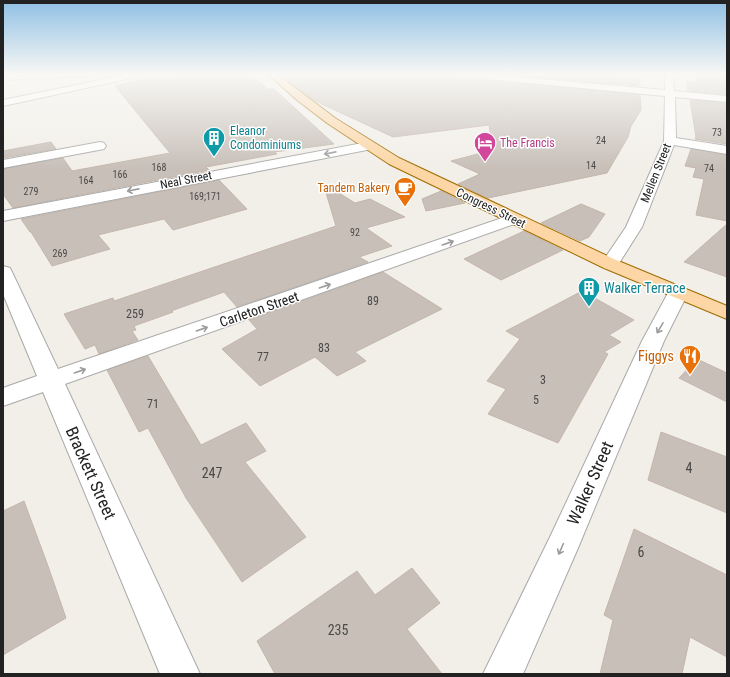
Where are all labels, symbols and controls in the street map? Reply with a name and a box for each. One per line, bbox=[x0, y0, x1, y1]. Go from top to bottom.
place label: Eleanor Condominiums bbox=[230, 124, 301, 152]
building icon: Eleanor Condominiums bbox=[201, 125, 227, 158]
house number: 73 bbox=[712, 127, 722, 138]
hotel icon: The Francis bbox=[472, 130, 498, 163]
house number: 24 bbox=[596, 135, 606, 146]
place label: The Francis bbox=[500, 136, 555, 150]
street label: Mellen Street bbox=[638, 141, 674, 205]
one-way arrow bbox=[324, 149, 337, 157]
house number: 14 bbox=[586, 160, 596, 171]
house number: 168 bbox=[152, 162, 166, 173]
house number: 74 bbox=[704, 163, 714, 174]
street label: Neal Street bbox=[159, 168, 214, 192]
house number: 166 bbox=[113, 169, 127, 180]
house number: 164 bbox=[79, 175, 93, 186]
cafe icon: Tandem Bakery bbox=[392, 175, 418, 208]
place label: Tandem Bakery bbox=[318, 181, 390, 195]
street label: Congress Street bbox=[454, 185, 528, 231]
house number: 279 bbox=[24, 186, 38, 197]
one-way arrow bbox=[127, 187, 140, 195]
house number: 169;171 bbox=[189, 191, 221, 202]
house number: 92 bbox=[350, 227, 360, 238]
one-way arrow bbox=[441, 238, 453, 246]
house number: 269 bbox=[53, 248, 67, 259]
building icon: Walker Terrace bbox=[576, 275, 602, 308]
place label: Walker Terrace bbox=[604, 280, 686, 296]
one-way arrow bbox=[319, 281, 331, 289]
street label: Carleton Street bbox=[217, 288, 301, 330]
house number: 89 bbox=[367, 294, 379, 308]
house number: 259 bbox=[126, 307, 144, 321]
one-way arrow bbox=[656, 322, 664, 334]
one-way arrow bbox=[196, 324, 208, 332]
house number: 83 bbox=[318, 341, 330, 355]
restaurant icon: Figgys bbox=[677, 343, 703, 376]
place label: Figgys bbox=[638, 348, 674, 364]
house number: 77 bbox=[257, 350, 269, 364]
one-way arrow bbox=[73, 367, 86, 374]
house number: 3 bbox=[540, 373, 546, 387]
house number: 5 bbox=[533, 393, 539, 407]
house number: 71 bbox=[147, 397, 159, 411]
street label: Brackett Street bbox=[62, 424, 120, 522]
street label: Walker Street bbox=[563, 438, 617, 528]
house number: 4 bbox=[686, 460, 693, 476]
house number: 247 bbox=[202, 465, 222, 481]
one-way arrow bbox=[557, 542, 564, 554]
house number: 6 bbox=[638, 544, 645, 560]
house number: 235 bbox=[328, 622, 348, 638]

